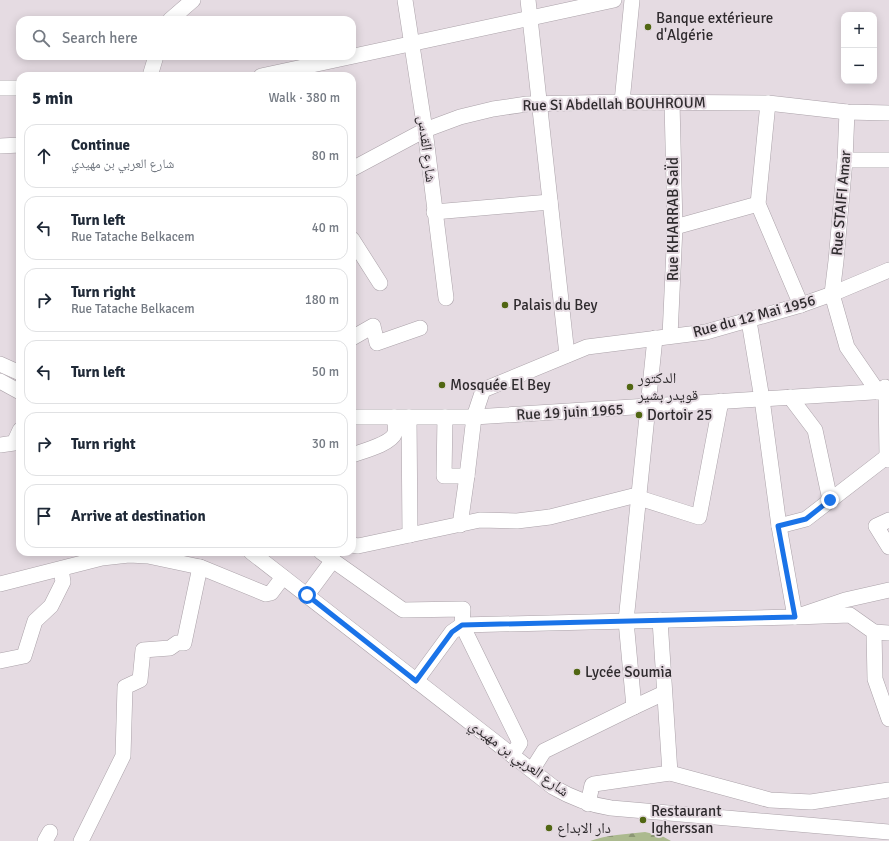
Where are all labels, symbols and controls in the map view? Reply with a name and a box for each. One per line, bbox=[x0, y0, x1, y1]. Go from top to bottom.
place label: Banque extérieure d'Algérie bbox=[656, 9, 773, 44]
map controls bbox=[841, 12, 877, 84]
button: + bbox=[841, 12, 877, 48]
search box bbox=[16, 16, 356, 60]
marker: Banque extérieure d'Algérie bbox=[643, 22, 653, 32]
icon: search bbox=[30, 27, 52, 49]
text: Search here bbox=[62, 29, 138, 47]
button: − bbox=[841, 48, 877, 84]
text: 5 min bbox=[32, 88, 73, 109]
text: Walk · 380 m bbox=[269, 90, 340, 106]
street label: Rue Si Abdellah BOUHROUM bbox=[522, 93, 706, 115]
street label: شارع القدس bbox=[413, 115, 440, 183]
text: Continue bbox=[71, 136, 130, 154]
icon: ahead bbox=[33, 145, 55, 167]
text: 80 m bbox=[312, 148, 339, 164]
street label: Rue STAIFI Amar bbox=[827, 149, 855, 256]
text: شارع العربي بن مهيدي bbox=[71, 156, 174, 172]
street label: Rue KHARRAB SaÏd bbox=[664, 157, 682, 281]
text: Turn left bbox=[71, 211, 125, 229]
icon: left bbox=[33, 217, 55, 239]
text: 40 m bbox=[312, 220, 339, 236]
text: Rue Tatache Belkacem bbox=[71, 229, 195, 245]
text: Turn right bbox=[71, 283, 136, 301]
icon: right bbox=[33, 289, 55, 311]
street label: Rue du 12 Mai 1956 bbox=[691, 291, 817, 341]
text: 180 m bbox=[305, 292, 339, 308]
place label: Palais du Bey bbox=[513, 296, 598, 314]
marker: Palais du Bey bbox=[500, 300, 510, 310]
text: Rue Tatache Belkacem bbox=[71, 301, 195, 317]
icon: left bbox=[33, 361, 55, 383]
text: Turn left bbox=[71, 363, 125, 381]
text: 50 m bbox=[312, 364, 339, 380]
place label: الدكتور قويدر بشير bbox=[637, 369, 698, 404]
place label: Mosquée El Bey bbox=[450, 376, 551, 394]
marker: Mosquée El Bey bbox=[437, 380, 447, 390]
marker: الدكتور قويدر بشير bbox=[625, 382, 635, 392]
street label: Rue 19 juin 1965 bbox=[516, 400, 624, 424]
place label: Dortoir 25 bbox=[647, 406, 712, 424]
marker: Dortoir 25 bbox=[634, 410, 644, 420]
icon: right bbox=[33, 433, 55, 455]
text: Turn right bbox=[71, 435, 136, 453]
text: 30 m bbox=[312, 436, 339, 452]
route end bbox=[821, 491, 839, 509]
icon: arrive bbox=[33, 505, 55, 527]
text: Arrive at destination bbox=[71, 507, 206, 525]
route start bbox=[298, 586, 316, 604]
place label: Lycée Soumia bbox=[585, 663, 672, 681]
marker: Lycée Soumia bbox=[572, 667, 582, 677]
street label: شارع العربي بن مهيدي bbox=[464, 716, 573, 803]
place label: Restaurant Igherssan bbox=[651, 802, 721, 837]
marker: Restaurant Igherssan bbox=[638, 815, 648, 825]
place label: دار الابداع bbox=[557, 819, 611, 838]
marker: دار الابداع bbox=[544, 823, 554, 833]

